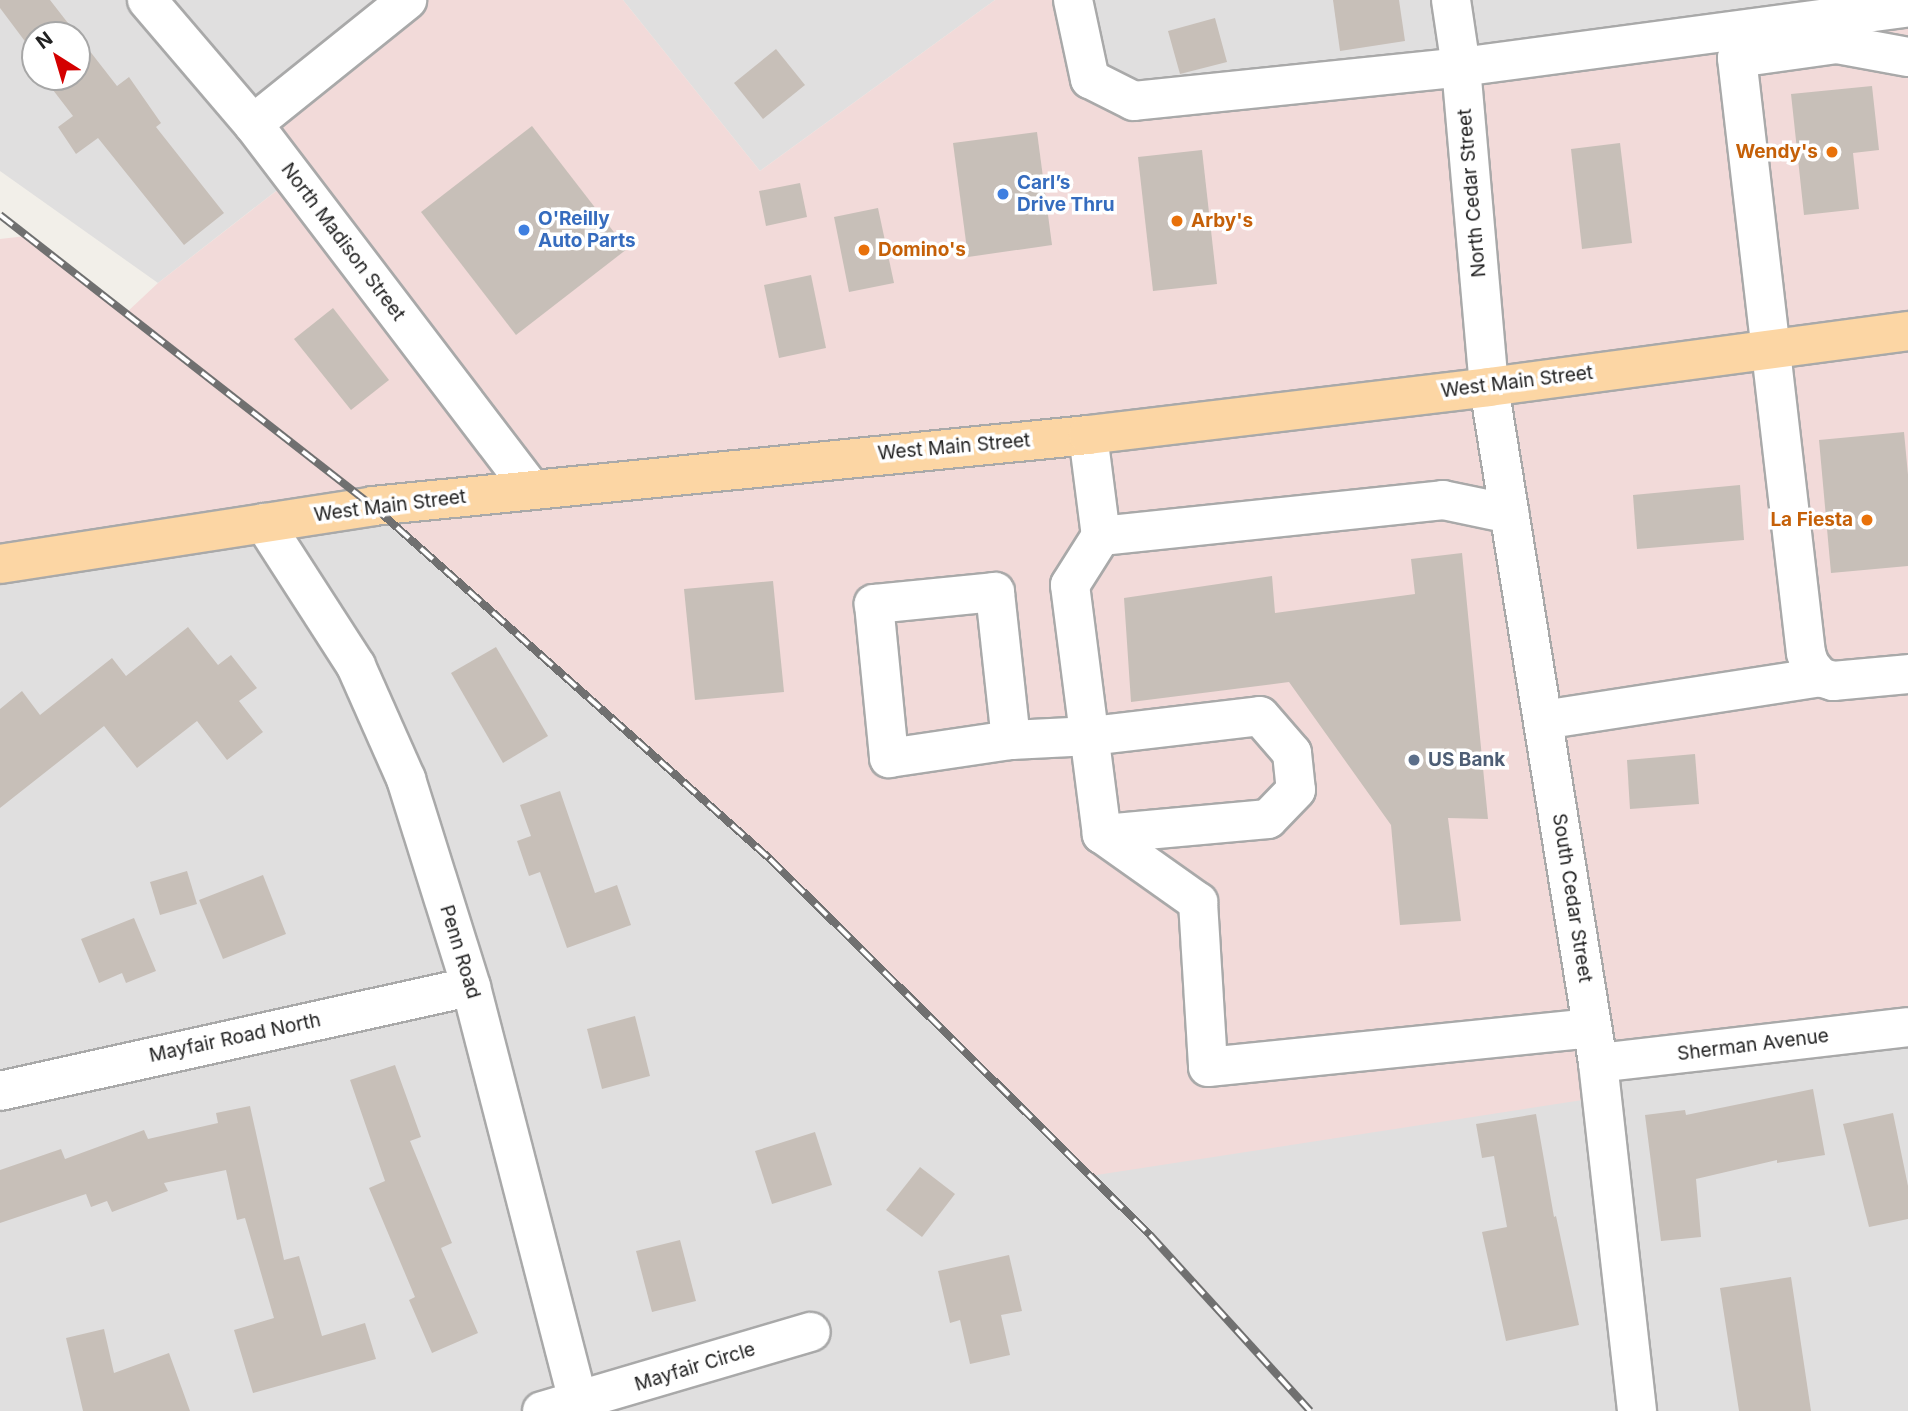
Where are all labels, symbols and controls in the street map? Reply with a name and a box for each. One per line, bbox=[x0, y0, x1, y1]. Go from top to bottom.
north arrow bbox=[21, 21, 91, 91]
text: N bbox=[32, 27, 57, 54]
street label: North Cedar Street bbox=[1453, 108, 1491, 278]
place label: Wendy's bbox=[1736, 141, 1818, 163]
marker: Wendy's bbox=[1824, 144, 1840, 160]
street label: North Madison Street bbox=[276, 159, 410, 325]
place label: Carl’s Drive Thru bbox=[1017, 172, 1115, 216]
marker: Carl’s Drive Thru bbox=[995, 186, 1011, 202]
place label: O'Reilly Auto Parts bbox=[538, 208, 636, 252]
place label: Arby's bbox=[1191, 210, 1253, 232]
marker: Arby's bbox=[1169, 213, 1185, 229]
marker: O'Reilly Auto Parts bbox=[516, 222, 532, 238]
place label: Domino's bbox=[878, 239, 966, 261]
marker: Domino's bbox=[856, 242, 872, 258]
street label: West Main Street bbox=[1440, 361, 1594, 403]
street label: West Main Street bbox=[877, 429, 1031, 465]
street label: West Main Street bbox=[313, 485, 467, 527]
place label: La Fiesta bbox=[1770, 509, 1853, 531]
marker: La Fiesta bbox=[1859, 512, 1875, 528]
place label: US Bank bbox=[1428, 749, 1505, 771]
marker: US Bank bbox=[1406, 752, 1422, 768]
street label: South Cedar Street bbox=[1547, 812, 1597, 984]
street label: Penn Road bbox=[435, 902, 485, 1002]
street label: Mayfair Road North bbox=[147, 1009, 323, 1067]
street label: Sherman Avenue bbox=[1676, 1024, 1830, 1066]
street label: Mayfair Circle bbox=[632, 1338, 758, 1396]

